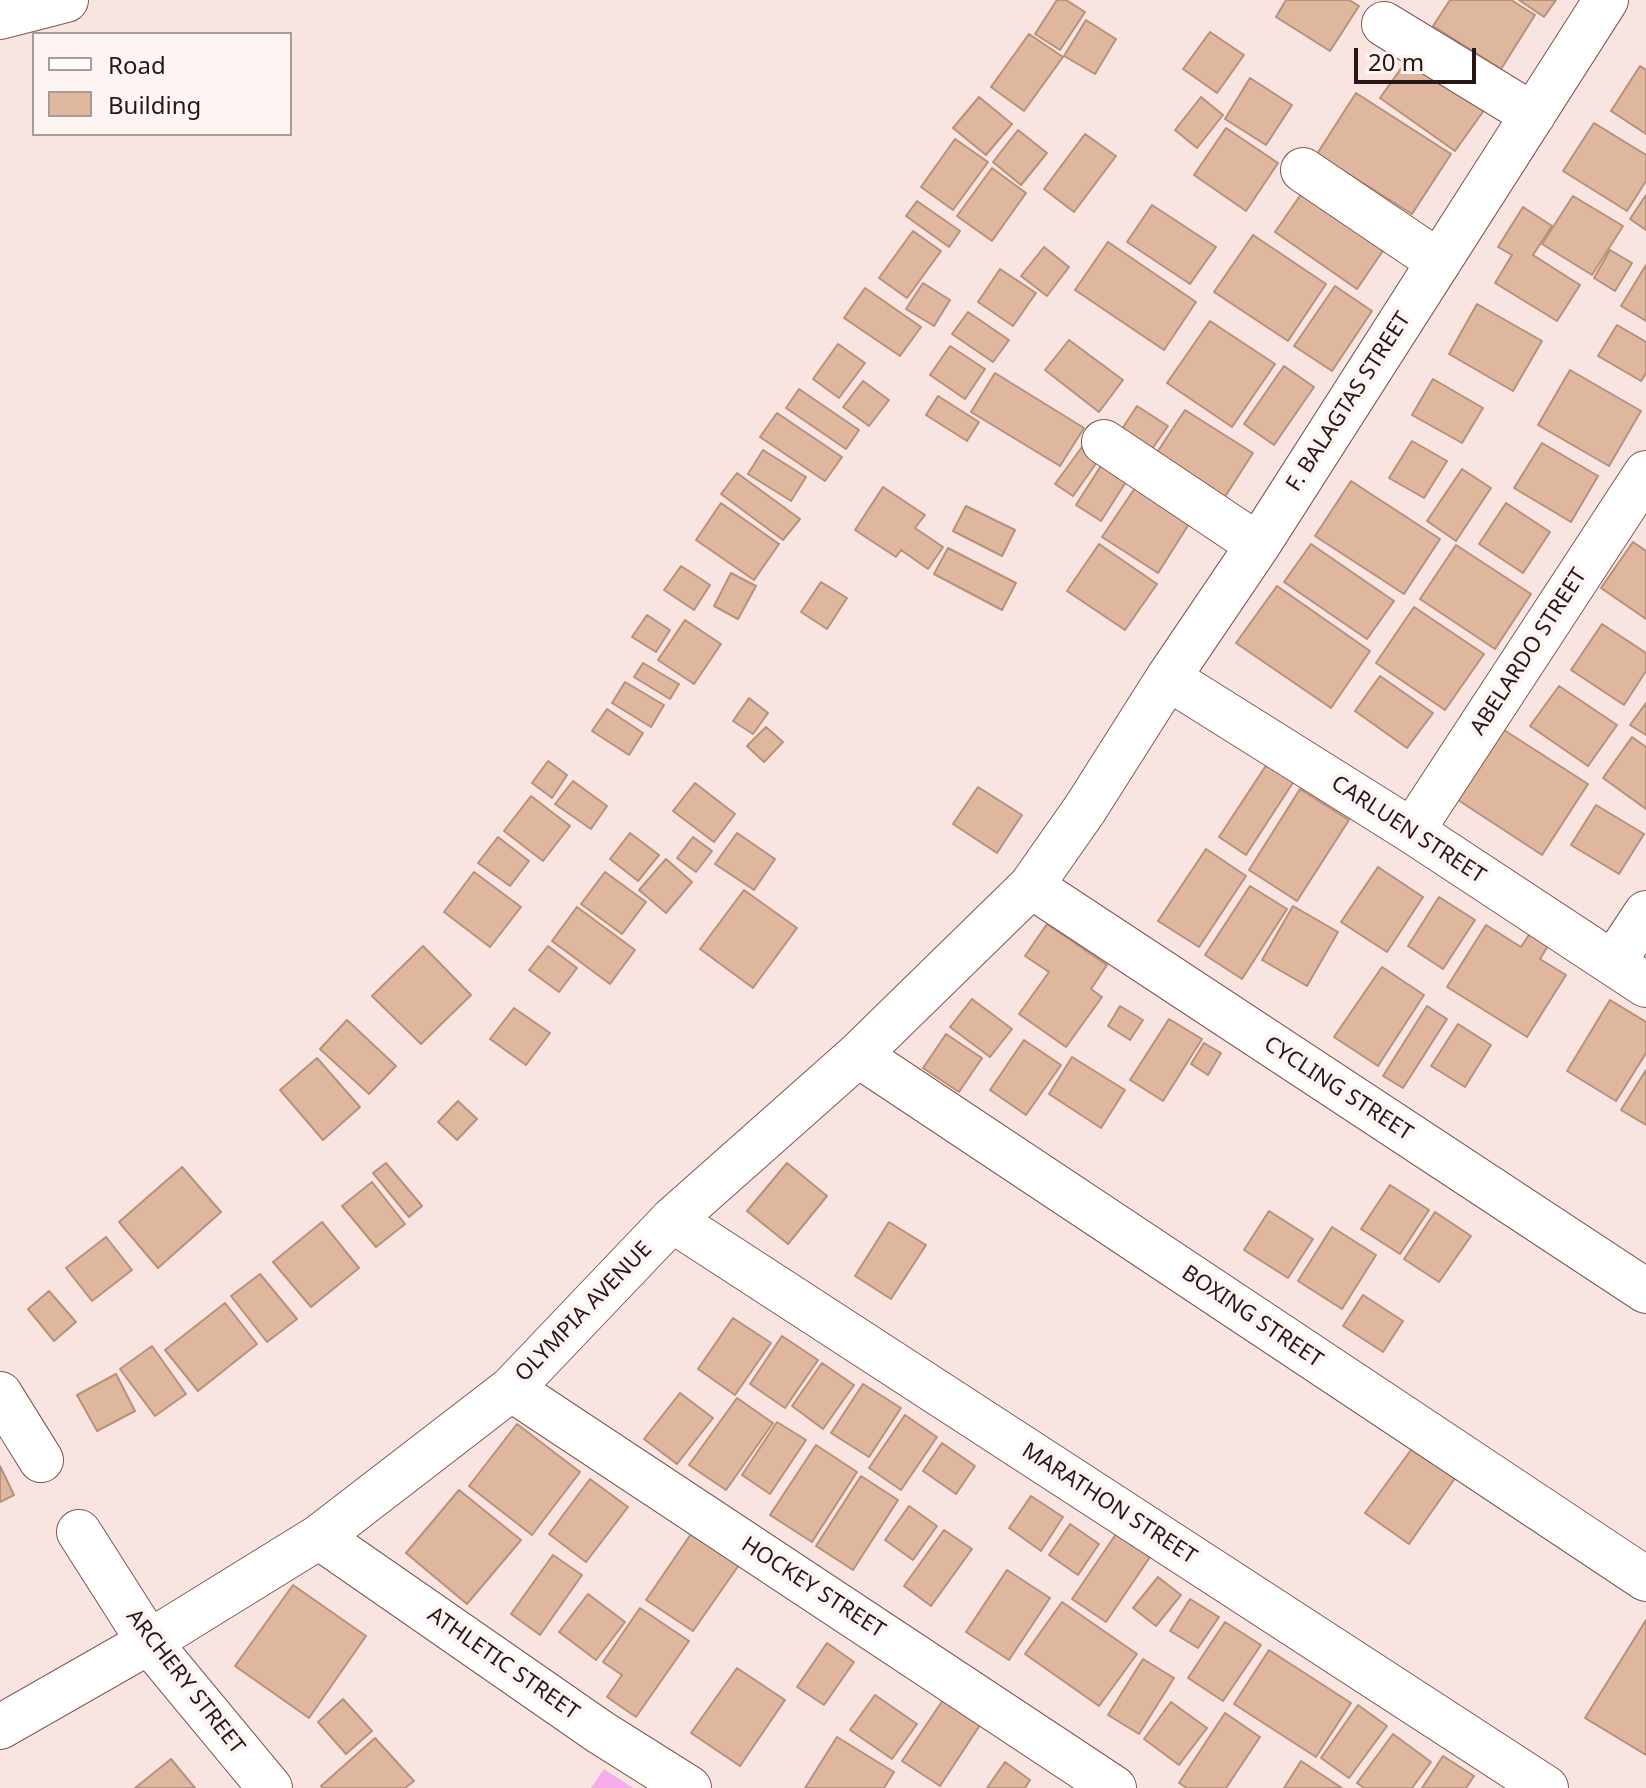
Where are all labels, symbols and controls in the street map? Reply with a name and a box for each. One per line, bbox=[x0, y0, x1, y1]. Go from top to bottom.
legend bbox=[32, 32, 292, 136]
scale bar bbox=[1358, 32, 1480, 82]
text: 20 m bbox=[1368, 45, 1424, 78]
text: Road bbox=[108, 48, 166, 81]
text: Building bbox=[108, 88, 201, 121]
street label: F. BALAGTAS STREET bbox=[1281, 307, 1417, 497]
street label: ABELARDO STREET bbox=[1465, 564, 1593, 740]
street label: CARLUEN STREET bbox=[1326, 770, 1490, 890]
street label: CYCLING STREET bbox=[1259, 1031, 1417, 1147]
street label: OLYMPIA AVENUE bbox=[510, 1236, 658, 1388]
street label: BOXING STREET bbox=[1176, 1260, 1328, 1374]
street label: MARATHON STREET bbox=[1017, 1438, 1201, 1570]
street label: HOCKEY STREET bbox=[736, 1532, 890, 1644]
street label: ATHLETIC STREET bbox=[422, 1602, 584, 1726]
street label: ARCHERY STREET bbox=[120, 1604, 250, 1760]

